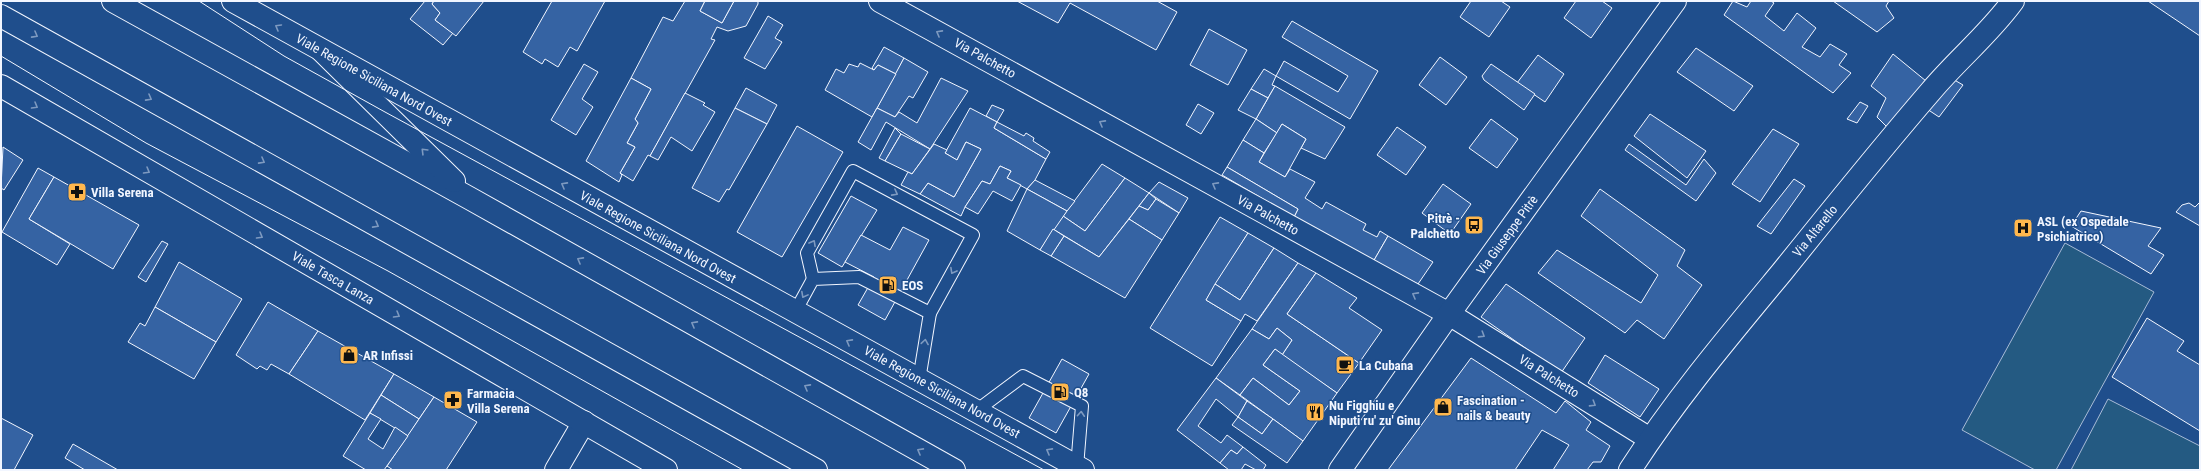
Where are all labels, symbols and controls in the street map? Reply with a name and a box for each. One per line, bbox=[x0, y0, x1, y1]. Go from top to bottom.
one-way arrow bbox=[275, 24, 283, 31]
one-way arrow bbox=[31, 30, 38, 37]
one-way arrow bbox=[936, 30, 943, 38]
street label: Viale Regione Siciliana Nord Ovest bbox=[293, 31, 455, 129]
street label: Via Palchetto bbox=[951, 35, 1019, 81]
one-way arrow bbox=[144, 93, 152, 101]
one-way arrow bbox=[31, 101, 38, 108]
one-way arrow bbox=[1098, 120, 1106, 127]
one-way arrow bbox=[421, 148, 429, 156]
one-way arrow bbox=[258, 157, 265, 164]
one-way arrow bbox=[143, 167, 150, 174]
pharmacy icon: Villa Serena bbox=[66, 181, 88, 203]
one-way arrow bbox=[560, 182, 568, 189]
one-way arrow bbox=[1212, 183, 1220, 190]
place label: Villa Serena bbox=[91, 185, 154, 200]
street label: Viale Regione Siciliana Nord Ovest bbox=[577, 188, 739, 286]
one-way arrow bbox=[891, 188, 898, 196]
street label: Via Palchetto bbox=[1234, 192, 1302, 238]
street label: Via Giuseppe Pitrè bbox=[1473, 192, 1541, 278]
street label: Via Altarello bbox=[1790, 202, 1840, 260]
place label: Pitrè - Palchetto bbox=[1410, 211, 1461, 241]
bus stop icon: Pitrè - Palchetto bbox=[1463, 214, 1485, 236]
place label: ASL (ex Ospedale Psichiatrico) bbox=[2037, 214, 2129, 244]
hospital icon: ASL (ex Ospedale Psichiatrico) bbox=[2012, 217, 2034, 239]
one-way arrow bbox=[372, 220, 379, 227]
one-way arrow bbox=[256, 232, 263, 239]
one-way arrow bbox=[808, 239, 815, 247]
street label: Viale Tasca Lanza bbox=[289, 248, 377, 308]
one-way arrow bbox=[577, 257, 584, 264]
one-way arrow bbox=[950, 267, 958, 274]
fuel station icon: EOS bbox=[877, 274, 899, 296]
place label: EOS bbox=[902, 278, 923, 293]
one-way arrow bbox=[802, 291, 809, 298]
one-way arrow bbox=[1412, 293, 1419, 300]
one-way arrow bbox=[393, 310, 400, 317]
one-way arrow bbox=[691, 321, 698, 328]
one-way arrow bbox=[1478, 330, 1485, 337]
one-way arrow bbox=[920, 338, 929, 345]
one-way arrow bbox=[846, 339, 853, 347]
street label: Viale Regione Siciliana Nord Ovest bbox=[861, 343, 1023, 441]
shop icon: AR Infissi bbox=[338, 344, 360, 366]
place label: AR Infissi bbox=[363, 348, 413, 363]
street label: Via Palchetto bbox=[1516, 352, 1582, 400]
cafe icon: La Cubana bbox=[1334, 354, 1356, 376]
place label: La Cubana bbox=[1359, 358, 1413, 373]
fuel station icon: Q8 bbox=[1049, 381, 1071, 403]
one-way arrow bbox=[804, 385, 811, 392]
place label: Q8 bbox=[1074, 385, 1088, 400]
place label: Farmacia Villa Serena bbox=[467, 386, 530, 416]
pharmacy icon: Farmacia Villa Serena bbox=[442, 389, 464, 411]
place label: Fascination - nails & beauty bbox=[1457, 393, 1531, 423]
shop icon: Fascination - nails & beauty bbox=[1432, 396, 1454, 418]
place label: Nu Figghiu e Niputi ru' zu' Ginu bbox=[1329, 398, 1420, 428]
one-way arrow bbox=[1589, 399, 1596, 406]
restaurant icon: Nu Figghiu e Niputi ru' zu' Ginu bbox=[1304, 401, 1326, 423]
one-way arrow bbox=[1077, 411, 1086, 417]
one-way arrow bbox=[917, 448, 924, 455]
one-way arrow bbox=[1046, 449, 1053, 456]

